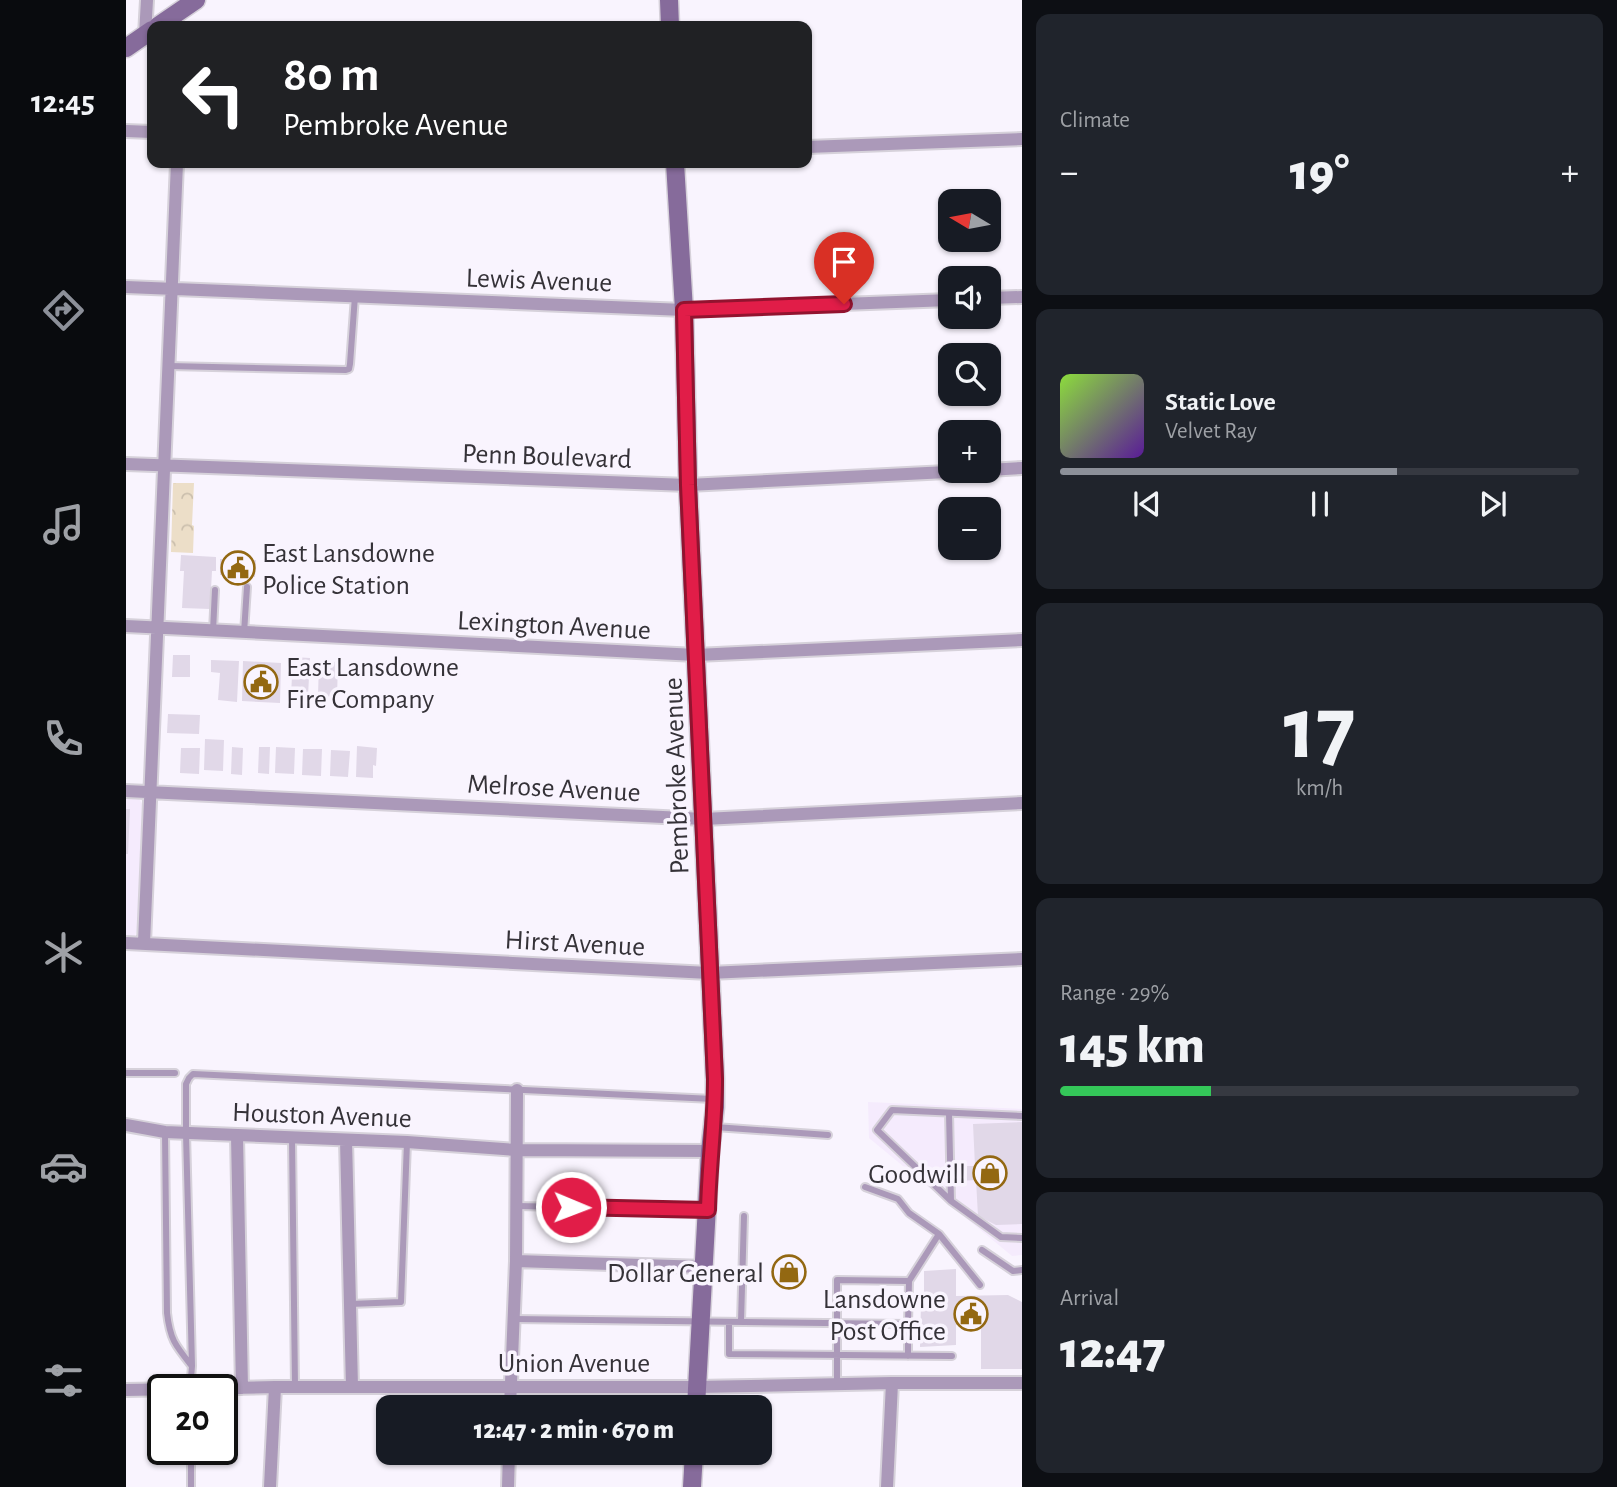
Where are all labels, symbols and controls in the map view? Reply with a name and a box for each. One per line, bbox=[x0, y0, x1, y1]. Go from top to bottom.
icon: left bbox=[168, 49, 259, 140]
text: 80 m bbox=[283, 51, 380, 100]
text: 12:45 bbox=[31, 86, 95, 118]
text: Pembroke Avenue bbox=[283, 109, 508, 141]
text: Climate bbox=[1060, 109, 1130, 132]
text: 19° bbox=[1290, 147, 1349, 199]
text: − bbox=[1060, 154, 1078, 192]
text: + bbox=[1561, 154, 1579, 192]
north arrow bbox=[938, 189, 1001, 252]
map controls bbox=[938, 189, 1001, 560]
pin bbox=[814, 232, 874, 304]
icon: arrive bbox=[825, 243, 863, 281]
street label: Lewis Avenue bbox=[465, 264, 613, 298]
button: sound bbox=[938, 266, 1001, 329]
icon: directions bbox=[39, 286, 88, 335]
button: search bbox=[938, 343, 1001, 406]
text: Static Love bbox=[1165, 389, 1276, 415]
button: + bbox=[938, 420, 1001, 483]
text: Velvet Ray bbox=[1165, 420, 1257, 443]
street label: Penn Boulevard bbox=[462, 440, 632, 474]
icon: previous bbox=[1128, 485, 1166, 523]
icon: pause bbox=[1301, 485, 1339, 523]
icon: next bbox=[1474, 485, 1512, 523]
button: − bbox=[938, 497, 1001, 560]
icon: music bbox=[39, 500, 88, 549]
place label: East Lansdowne Police Station bbox=[262, 540, 435, 600]
public building icon: East Lansdowne Police Station bbox=[219, 549, 257, 587]
street label: Lexington Avenue bbox=[456, 607, 651, 645]
place label: East Lansdowne Fire Company bbox=[286, 654, 459, 714]
public building icon: East Lansdowne Fire Company bbox=[242, 663, 280, 701]
street label: Pembroke Avenue bbox=[660, 677, 694, 875]
text: 17 bbox=[1283, 684, 1356, 775]
icon: phone bbox=[39, 714, 88, 763]
street label: Melrose Avenue bbox=[466, 770, 641, 808]
text: km/h bbox=[1296, 777, 1343, 800]
street label: Hirst Avenue bbox=[504, 926, 646, 962]
icon: climate bbox=[39, 928, 88, 977]
text: Range · 29% bbox=[1060, 982, 1169, 1005]
text: 145 km bbox=[1060, 1020, 1205, 1072]
street label: Houston Avenue bbox=[232, 1099, 412, 1133]
icon: car bbox=[39, 1142, 88, 1191]
shop icon: Goodwill bbox=[971, 1154, 1009, 1192]
place label: Goodwill bbox=[868, 1161, 966, 1189]
position arrow bbox=[534, 1170, 608, 1244]
shop icon: Dollar General bbox=[770, 1253, 808, 1291]
place label: Dollar General bbox=[607, 1260, 764, 1288]
place label: Lansdowne Post Office bbox=[823, 1286, 946, 1346]
text: Arrival bbox=[1060, 1287, 1119, 1310]
public building icon: Lansdowne Post Office bbox=[952, 1295, 990, 1333]
text: 12:47 bbox=[1060, 1325, 1166, 1377]
street label: Union Avenue bbox=[498, 1350, 650, 1378]
icon: filters bbox=[39, 1356, 88, 1405]
speed limit sign: 20 bbox=[147, 1374, 238, 1465]
text: 12:47 · 2 min · 670 m bbox=[474, 1417, 674, 1443]

